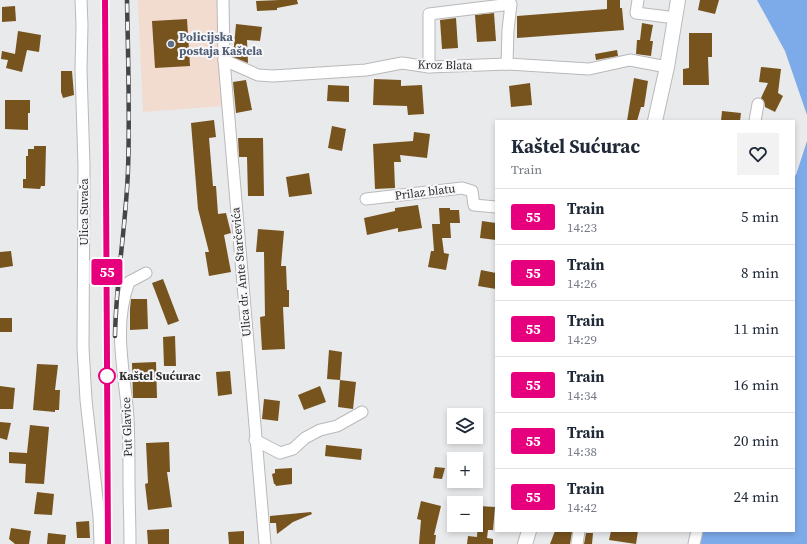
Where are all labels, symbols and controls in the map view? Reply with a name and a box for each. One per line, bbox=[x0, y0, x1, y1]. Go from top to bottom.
place label: Policijska postaja Kaštela bbox=[179, 29, 263, 59]
marker: Policijska postaja Kaštela bbox=[166, 39, 176, 49]
street label: Kroz Blata bbox=[417, 57, 473, 73]
text: Kaštel Sućurac bbox=[511, 133, 640, 159]
button: heart bbox=[737, 133, 779, 175]
text: Train bbox=[511, 161, 542, 178]
street label: Ulica Suvača bbox=[76, 177, 92, 246]
street label: Prilaz blatu bbox=[394, 180, 456, 204]
text: Train bbox=[567, 198, 605, 219]
street label: Ulica dr. Ante Starčevića bbox=[227, 206, 255, 338]
text: 5 min bbox=[741, 206, 779, 227]
text: 55 bbox=[525, 207, 541, 227]
text: 14:23 bbox=[567, 219, 597, 236]
text: Train bbox=[567, 254, 605, 275]
line badge: 55 bbox=[89, 259, 125, 285]
text: 55 bbox=[99, 262, 115, 282]
text: 8 min bbox=[741, 262, 779, 283]
text: 55 bbox=[525, 263, 541, 283]
text: 14:26 bbox=[567, 275, 597, 292]
text: Train bbox=[567, 310, 605, 331]
text: 11 min bbox=[733, 318, 779, 339]
text: 55 bbox=[525, 319, 541, 339]
text: 14:29 bbox=[567, 331, 597, 348]
text: Train bbox=[567, 366, 605, 387]
marker: Kaštel Sućurac bbox=[98, 367, 116, 385]
place label: Kaštel Sućurac bbox=[119, 368, 201, 384]
text: 16 min bbox=[733, 374, 779, 395]
text: 55 bbox=[525, 375, 541, 395]
text: 14:34 bbox=[567, 387, 597, 404]
street label: Put Glavice bbox=[118, 397, 136, 457]
map controls bbox=[447, 408, 483, 532]
button: layers bbox=[447, 408, 483, 444]
text: Train bbox=[567, 422, 605, 443]
text: 20 min bbox=[733, 430, 779, 451]
text: 55 bbox=[525, 431, 541, 451]
text: 14:38 bbox=[567, 443, 597, 460]
button: + bbox=[447, 452, 483, 488]
text: Train bbox=[567, 478, 605, 499]
text: 24 min bbox=[733, 486, 779, 507]
text: 55 bbox=[525, 487, 541, 507]
button: − bbox=[447, 496, 483, 532]
text: 14:42 bbox=[567, 499, 597, 516]

